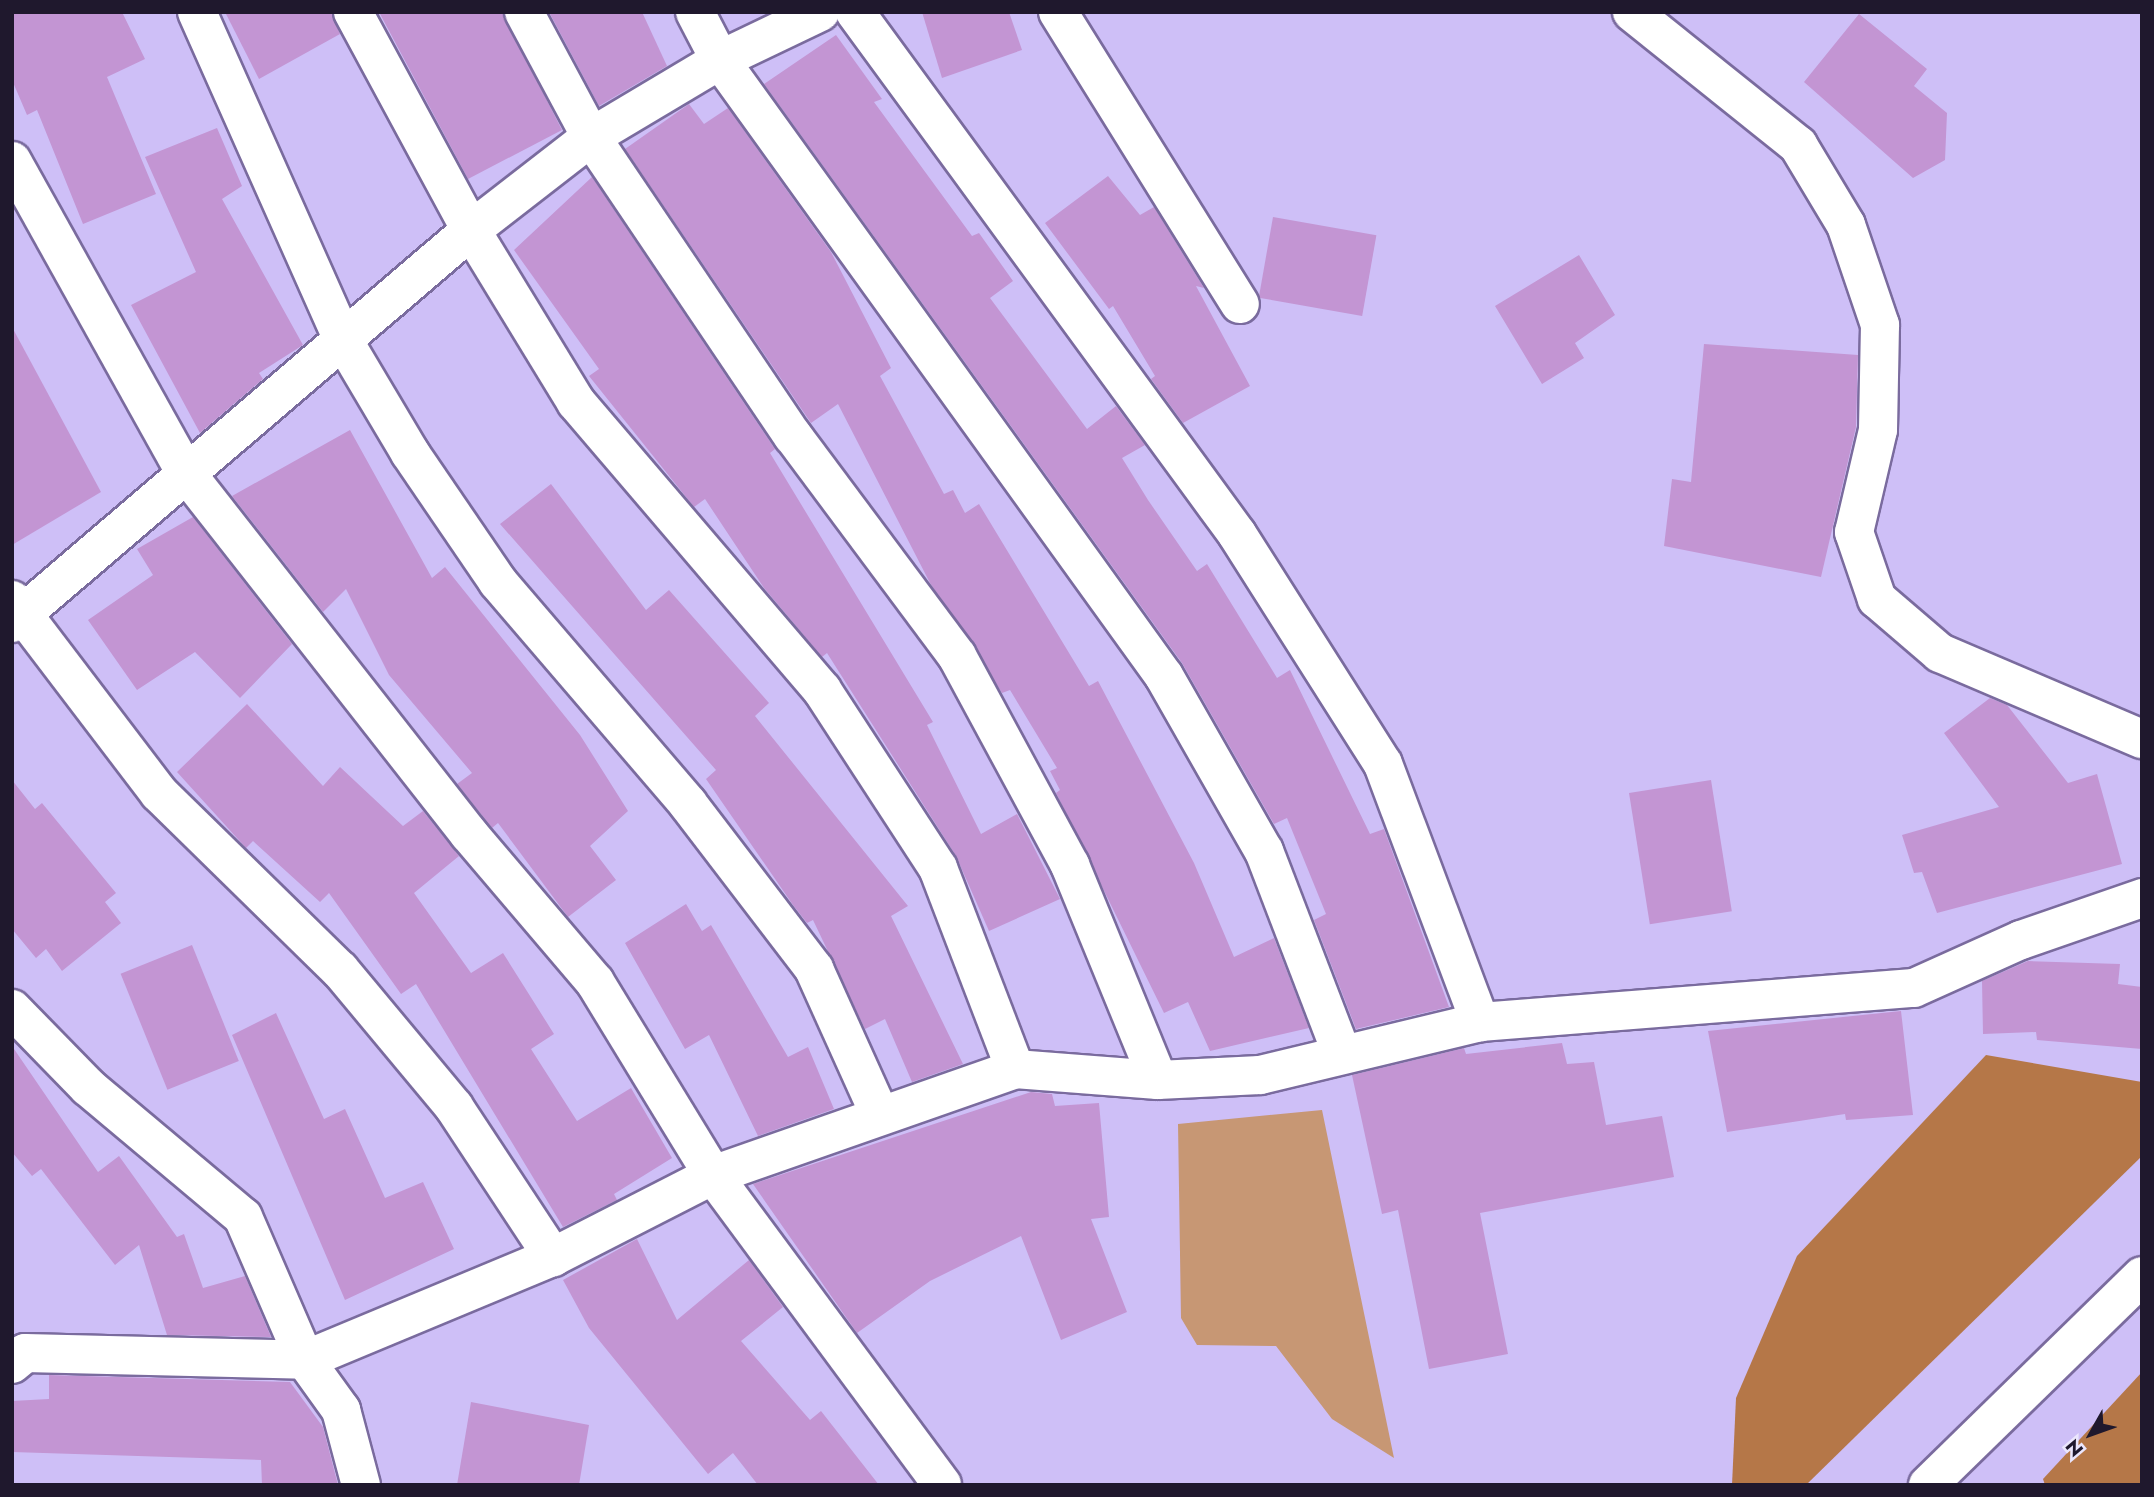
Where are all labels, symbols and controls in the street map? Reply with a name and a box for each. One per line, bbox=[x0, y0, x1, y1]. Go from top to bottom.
north arrow bbox=[2056, 1399, 2126, 1469]
text: N bbox=[2059, 1433, 2090, 1462]

